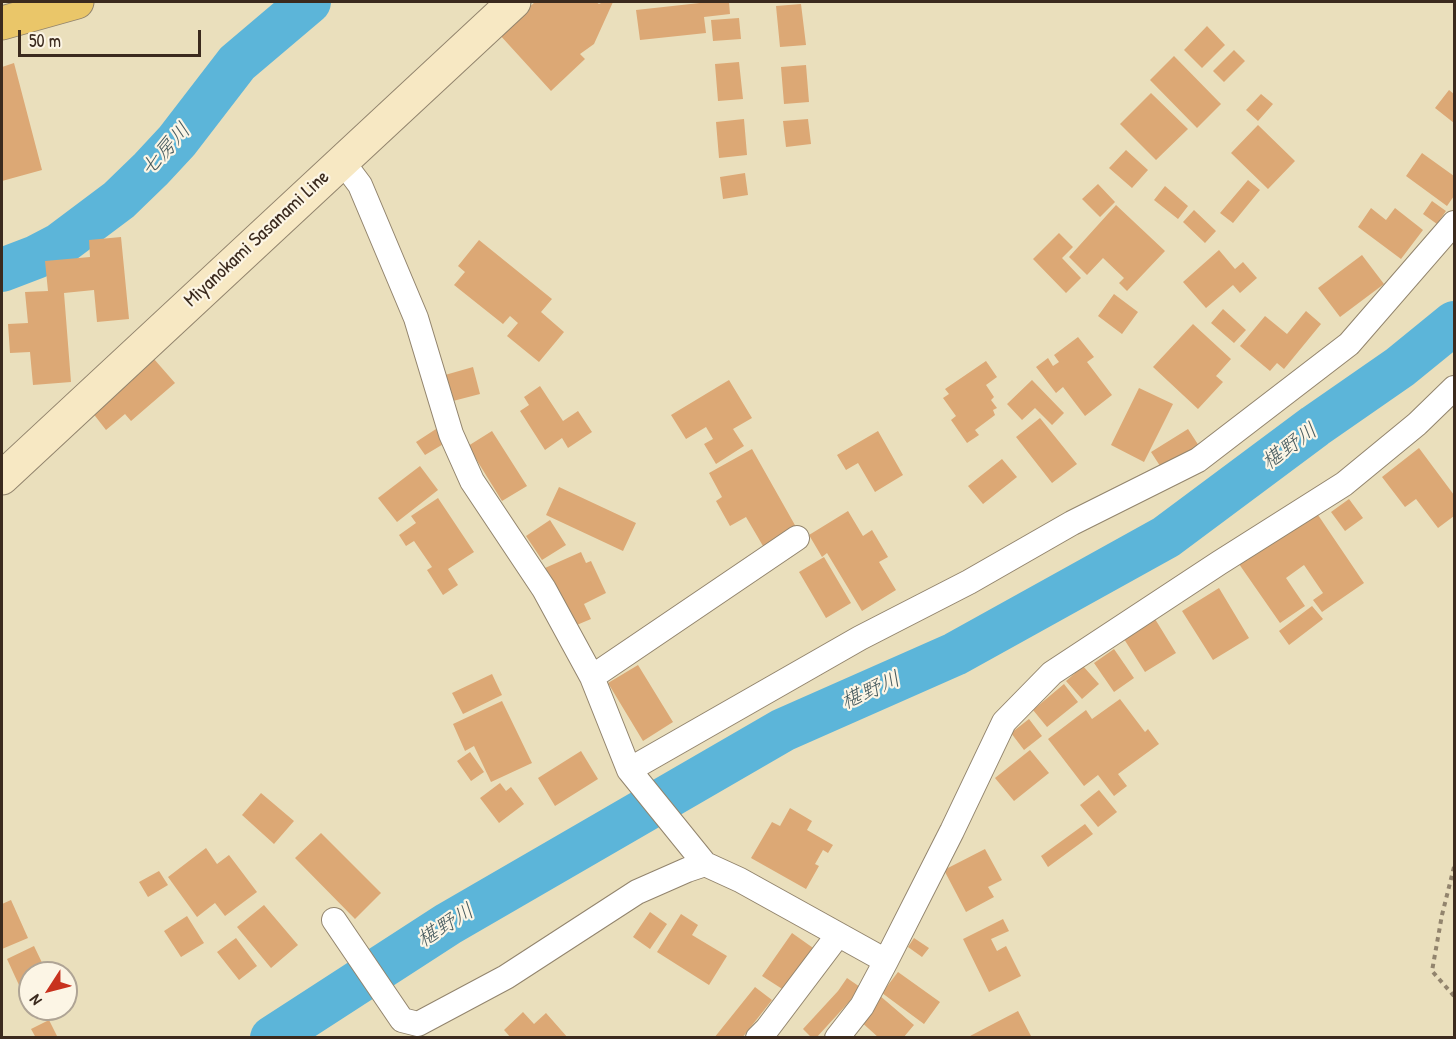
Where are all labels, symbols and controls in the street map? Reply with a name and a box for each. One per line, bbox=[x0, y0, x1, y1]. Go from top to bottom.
scale bar bbox=[21, 18, 204, 56]
text: 50 m bbox=[29, 28, 61, 53]
water label: 七房川 bbox=[136, 118, 196, 182]
street label: Miyanokami Sasanami Line bbox=[179, 166, 335, 312]
water label: 椹野川 bbox=[1257, 418, 1323, 476]
water label: 椹野川 bbox=[837, 667, 905, 715]
water label: 椹野川 bbox=[413, 899, 479, 953]
north arrow bbox=[18, 961, 78, 1021]
text: N bbox=[24, 991, 46, 1010]

